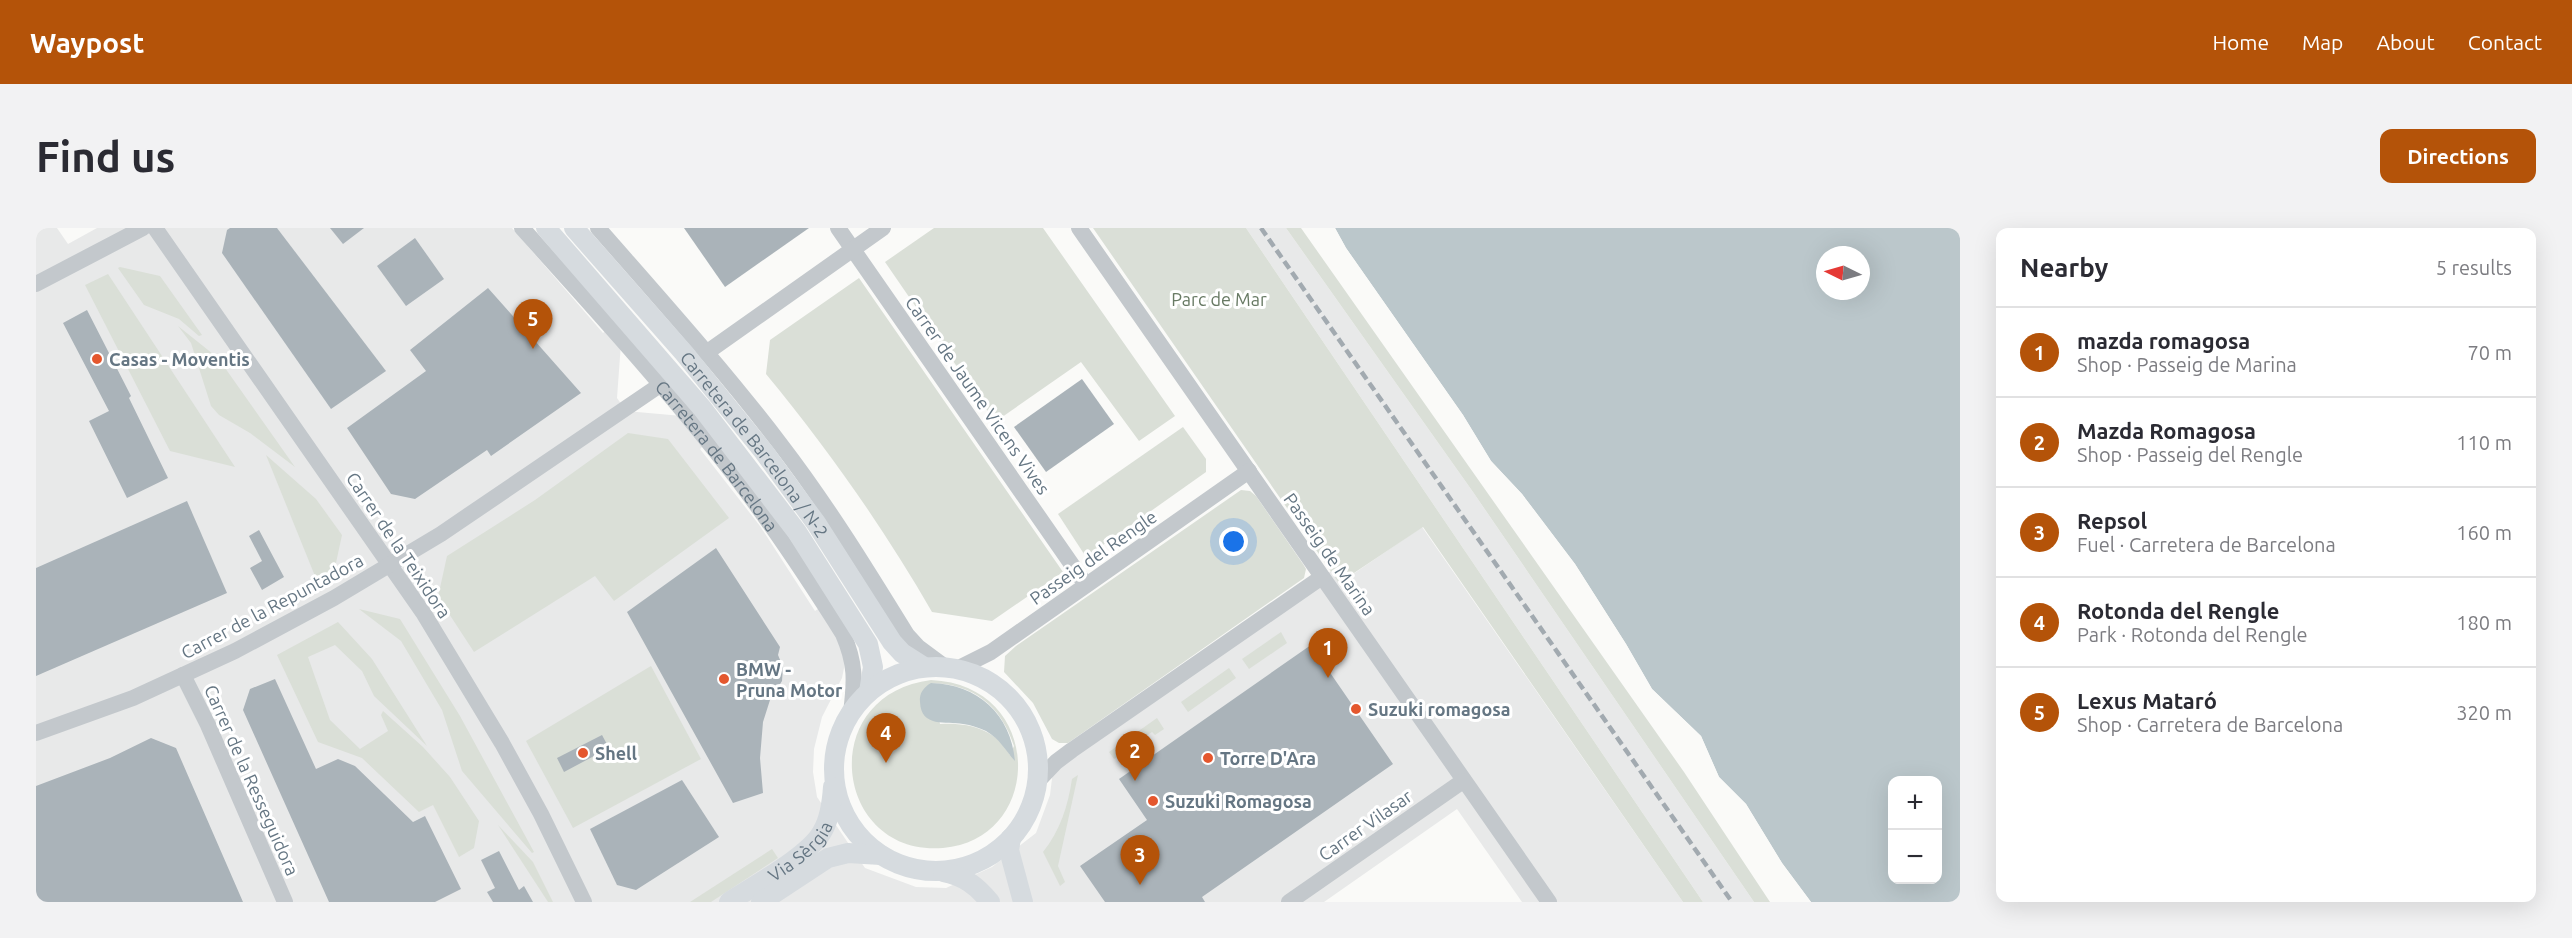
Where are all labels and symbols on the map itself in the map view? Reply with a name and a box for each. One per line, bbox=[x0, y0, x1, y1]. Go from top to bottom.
north arrow bbox=[1816, 246, 1870, 300]
park label: Parc de Mar bbox=[1171, 289, 1267, 309]
street label: Carrer de Jaume Vicens Vives bbox=[902, 292, 1054, 498]
pin: 5 bbox=[514, 300, 552, 349]
street label: Carretera de Barcelona / N-2 bbox=[675, 348, 833, 542]
place label: Casas - Moventis bbox=[109, 349, 250, 369]
marker: Casas - Moventis bbox=[90, 352, 104, 366]
street label: Carretera de Barcelona bbox=[650, 377, 782, 537]
street label: Carrer de la Teixidora bbox=[343, 468, 455, 622]
street label: Passeig de Marina bbox=[1280, 489, 1380, 619]
street label: Passeig del Rengle bbox=[1026, 506, 1160, 608]
your location bbox=[1219, 527, 1248, 556]
street label: Carrer de la Repuntadora bbox=[178, 549, 366, 663]
pin: 1 bbox=[1308, 628, 1348, 678]
place label: BMW - Pruna Motor bbox=[736, 659, 843, 700]
marker: BMW - Pruna Motor bbox=[717, 672, 731, 686]
street label: Carrer de la Resseguidora bbox=[201, 682, 303, 878]
place label: Suzuki romagosa bbox=[1368, 699, 1511, 719]
marker: Suzuki romagosa bbox=[1349, 702, 1363, 716]
pin: 4 bbox=[866, 714, 906, 763]
pin: 2 bbox=[1116, 732, 1154, 781]
place label: Shell bbox=[595, 743, 638, 763]
marker: Shell bbox=[576, 746, 590, 760]
place label: Torre D'Ara bbox=[1220, 748, 1316, 768]
marker: Torre D'Ara bbox=[1201, 751, 1215, 765]
street label: Carrer Vilasar bbox=[1315, 785, 1416, 864]
place label: Suzuki Romagosa bbox=[1165, 791, 1312, 811]
marker: Suzuki Romagosa bbox=[1146, 794, 1160, 808]
street label: Via Sèrgia bbox=[764, 818, 836, 885]
pin: 3 bbox=[1120, 836, 1160, 885]

